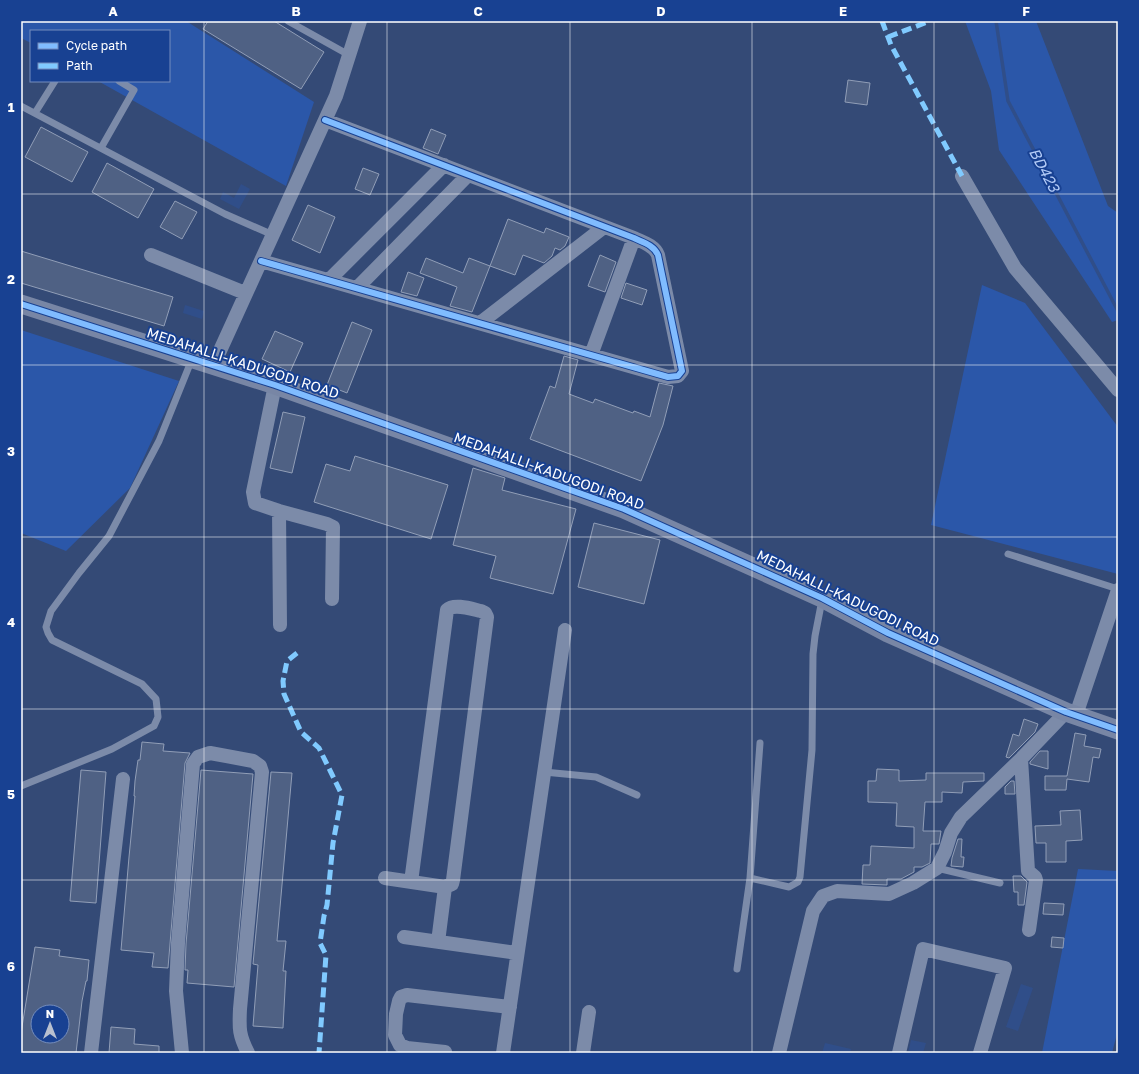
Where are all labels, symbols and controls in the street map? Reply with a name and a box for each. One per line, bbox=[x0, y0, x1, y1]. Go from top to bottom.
text: A bbox=[108, 3, 118, 19]
text: B bbox=[291, 3, 301, 19]
text: C bbox=[473, 3, 483, 19]
text: D bbox=[656, 3, 666, 19]
text: E bbox=[839, 3, 847, 19]
text: F bbox=[1022, 3, 1030, 19]
legend bbox=[30, 30, 170, 82]
text: Cycle path bbox=[66, 38, 127, 53]
text: Path bbox=[66, 58, 93, 73]
text: 1 bbox=[8, 99, 15, 115]
water label: BD423 bbox=[1026, 144, 1064, 196]
text: 2 bbox=[7, 271, 15, 287]
street label: MEDAHALLI-KADUGODI ROAD bbox=[145, 323, 341, 402]
street label: MEDAHALLI-KADUGODI ROAD bbox=[452, 428, 647, 513]
text: 3 bbox=[7, 443, 15, 459]
street label: MEDAHALLI-KADUGODI ROAD bbox=[754, 546, 942, 649]
text: 4 bbox=[7, 614, 15, 630]
text: 5 bbox=[7, 786, 15, 802]
text: 6 bbox=[7, 958, 15, 974]
north arrow bbox=[30, 1004, 70, 1044]
text: N bbox=[46, 1007, 54, 1020]

